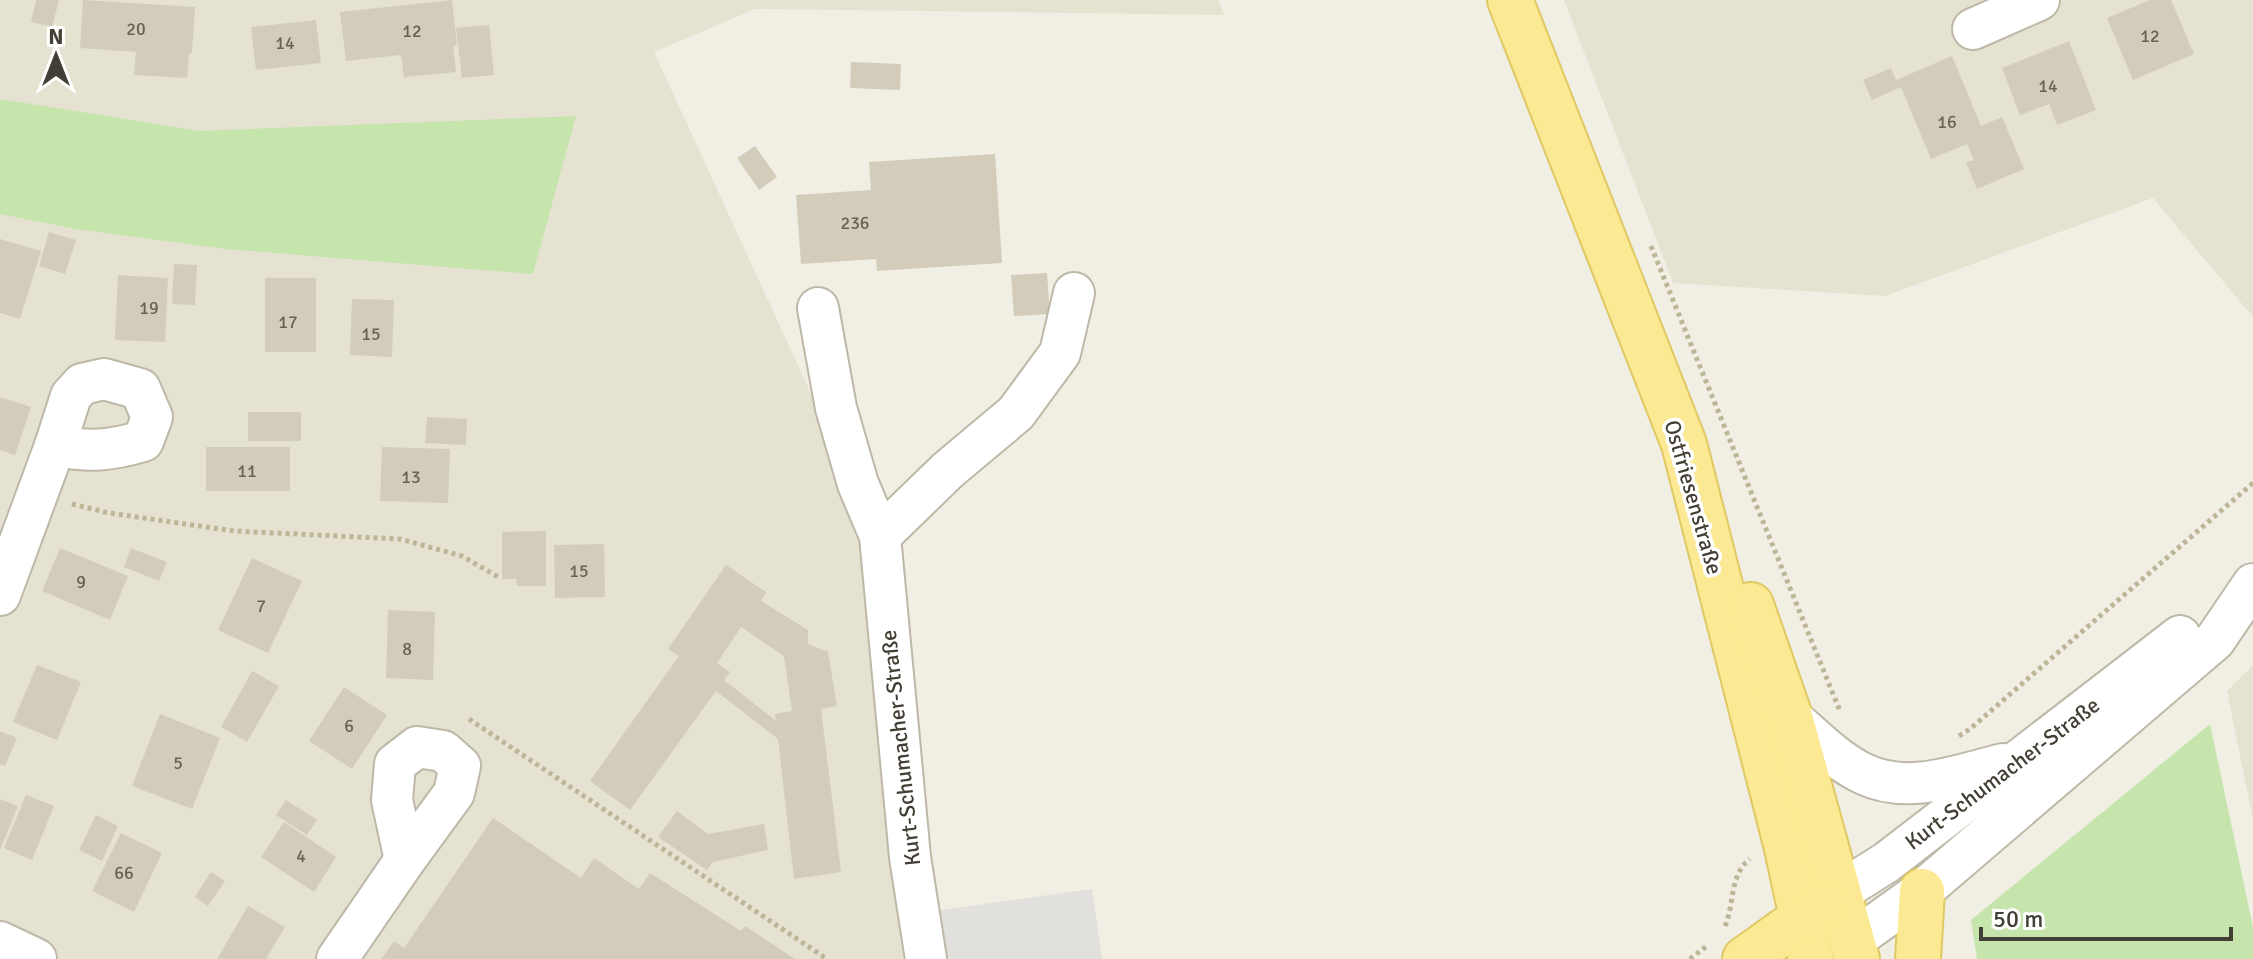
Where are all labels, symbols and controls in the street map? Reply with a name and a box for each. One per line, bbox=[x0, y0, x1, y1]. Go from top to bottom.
north arrow bbox=[16, 16, 96, 96]
house number: 20 bbox=[126, 18, 146, 40]
house number: 12 bbox=[402, 20, 422, 42]
text: N bbox=[48, 23, 64, 50]
house number: 12 bbox=[2140, 25, 2160, 47]
house number: 14 bbox=[275, 32, 295, 54]
house number: 14 bbox=[2038, 75, 2058, 97]
house number: 16 bbox=[1937, 111, 1957, 133]
house number: 236 bbox=[840, 212, 870, 234]
house number: 19 bbox=[139, 297, 159, 319]
house number: 17 bbox=[278, 311, 298, 333]
house number: 15 bbox=[361, 323, 381, 345]
street label: Ostfriesenstraße bbox=[1659, 417, 1728, 577]
house number: 11 bbox=[237, 460, 257, 482]
house number: 13 bbox=[401, 466, 421, 488]
house number: 15 bbox=[569, 560, 589, 582]
house number: 9 bbox=[76, 571, 86, 593]
house number: 7 bbox=[256, 595, 266, 617]
street label: Kurt-Schumacher-Straße bbox=[875, 629, 926, 867]
house number: 8 bbox=[402, 638, 412, 660]
street label: Kurt-Schumacher-Straße bbox=[1900, 691, 2105, 855]
house number: 6 bbox=[344, 715, 354, 737]
house number: 5 bbox=[173, 752, 183, 774]
house number: 4 bbox=[296, 845, 306, 867]
house number: 66 bbox=[114, 862, 134, 884]
scale bar bbox=[1981, 891, 2231, 941]
text: 50 m bbox=[1993, 904, 2043, 934]

